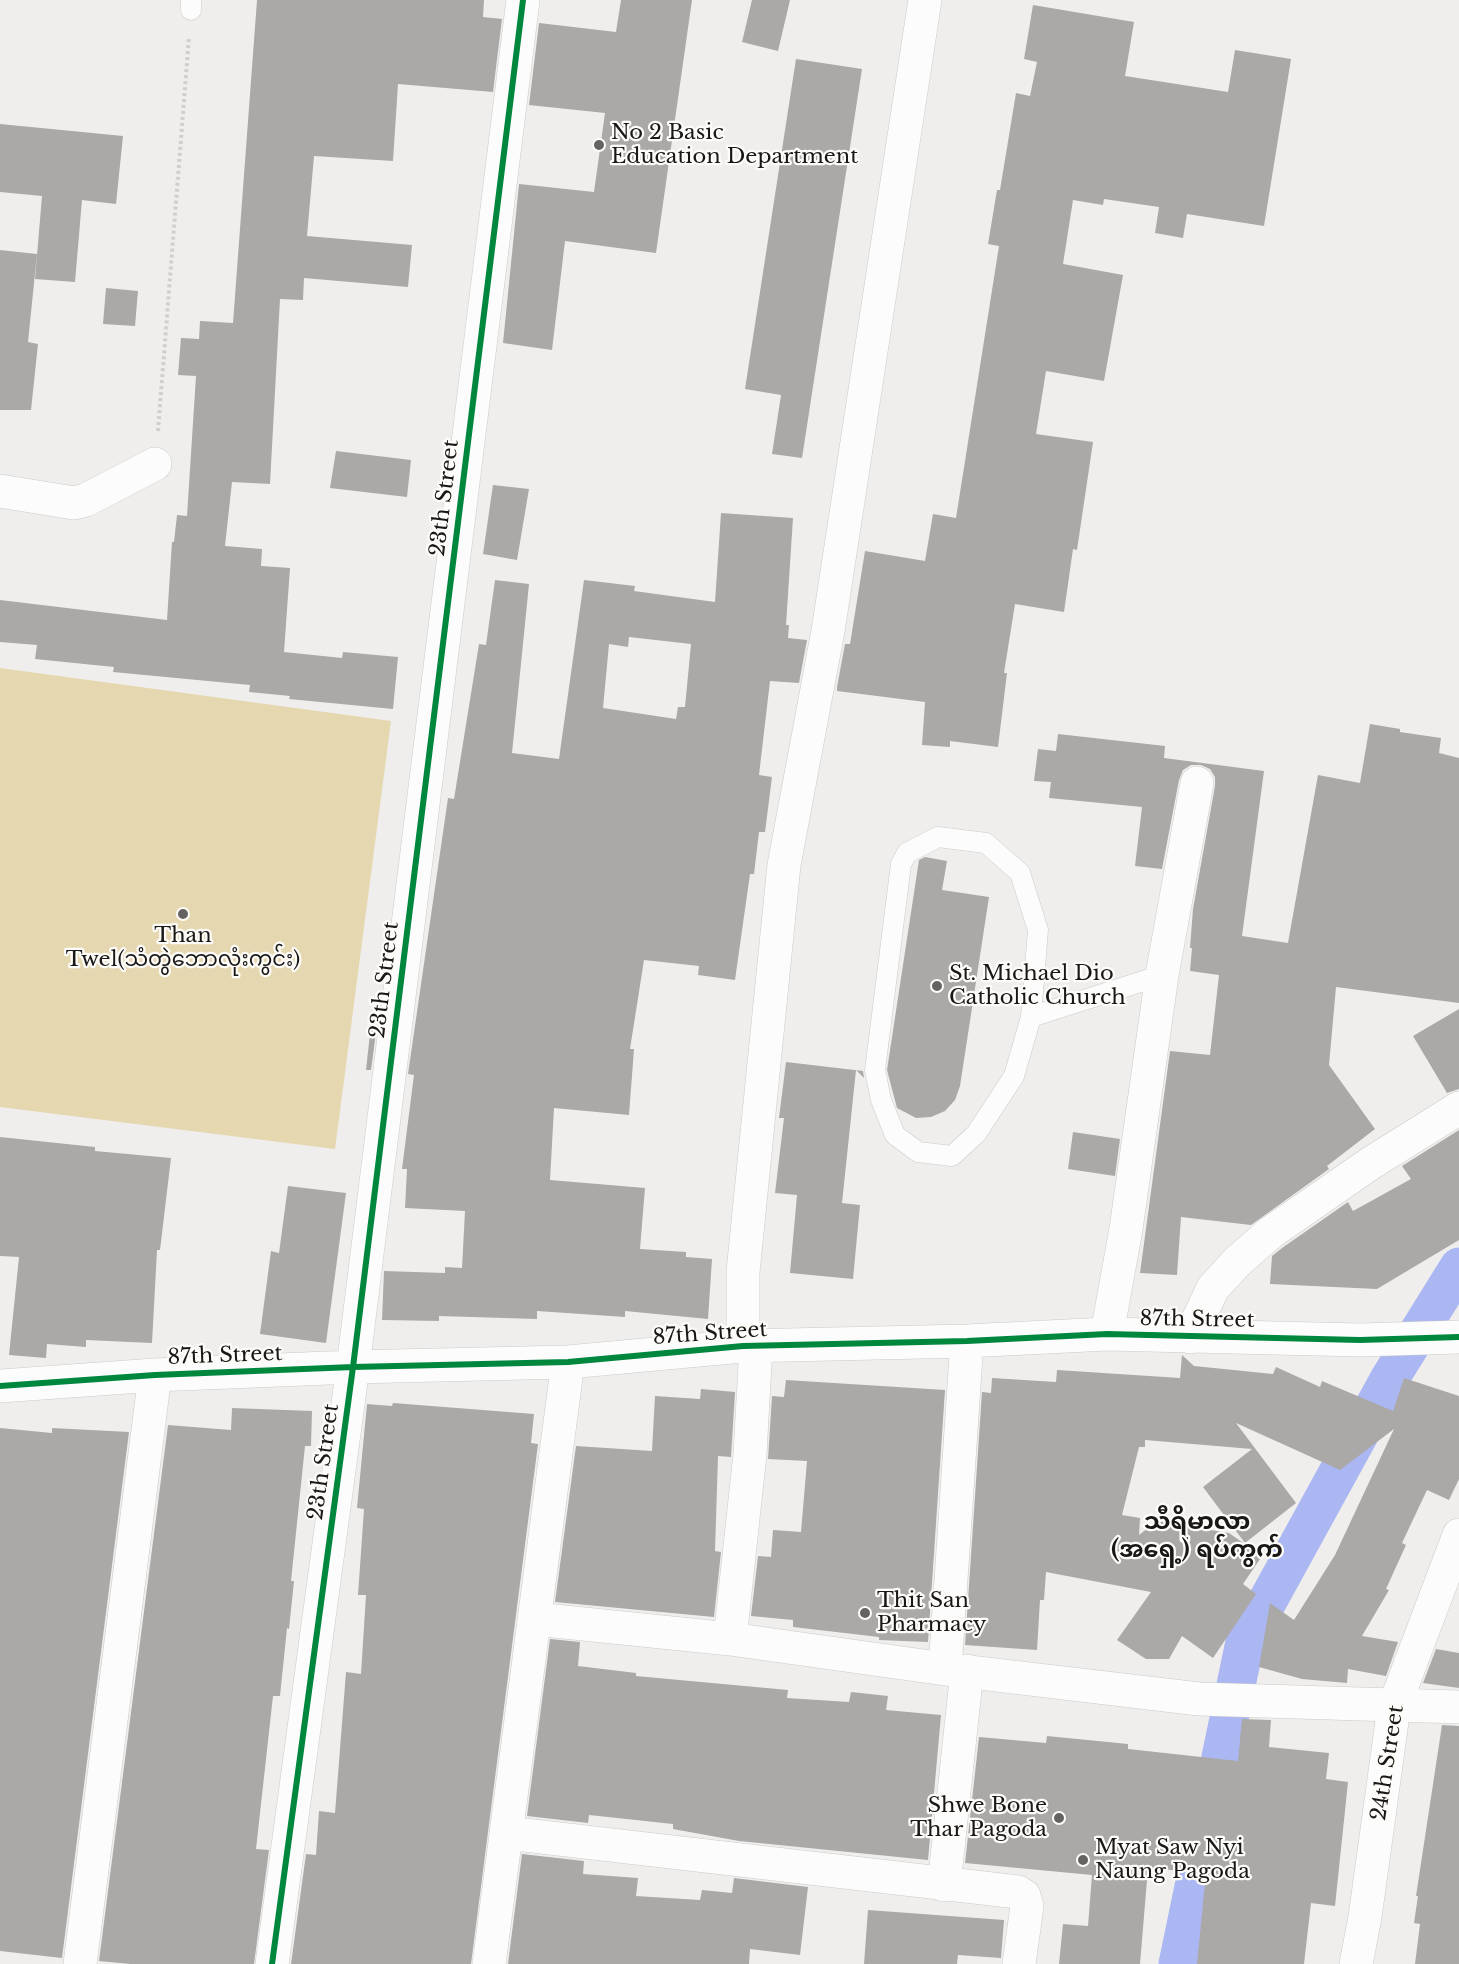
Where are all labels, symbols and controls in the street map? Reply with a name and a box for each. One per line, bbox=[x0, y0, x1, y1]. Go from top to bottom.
place label: No 2 Basic Education Department bbox=[611, 120, 858, 170]
marker: No 2 Basic Education Department bbox=[592, 138, 606, 152]
street label: 23th Street bbox=[425, 438, 465, 558]
marker: Than Twel(သံတွဲဘောလုံးကွင်း) bbox=[176, 907, 190, 921]
street label: 23th Street bbox=[365, 920, 405, 1040]
place label: Than Twel(သံတွဲဘောလုံးကွင်း) bbox=[66, 923, 300, 973]
place label: St. Michael Dio Catholic Church bbox=[949, 961, 1126, 1011]
marker: St. Michael Dio Catholic Church bbox=[930, 979, 944, 993]
street label: 87th Street bbox=[1139, 1306, 1255, 1334]
street label: 87th Street bbox=[652, 1317, 768, 1351]
street label: 87th Street bbox=[167, 1341, 283, 1371]
street label: 23th Street bbox=[303, 1402, 345, 1522]
district label: သီရိမာလာ (အရှေ့) ရပ်ကွက် bbox=[1111, 1508, 1283, 1564]
place label: Thit San Pharmacy bbox=[877, 1588, 986, 1638]
marker: Thit San Pharmacy bbox=[858, 1606, 872, 1620]
street label: 24th Street bbox=[1366, 1703, 1410, 1823]
place label: Shwe Bone Thar Pagoda bbox=[910, 1793, 1047, 1843]
marker: Shwe Bone Thar Pagoda bbox=[1052, 1811, 1066, 1825]
place label: Myat Saw Nyi Naung Pagoda bbox=[1095, 1835, 1250, 1885]
marker: Myat Saw Nyi Naung Pagoda bbox=[1076, 1853, 1090, 1867]

